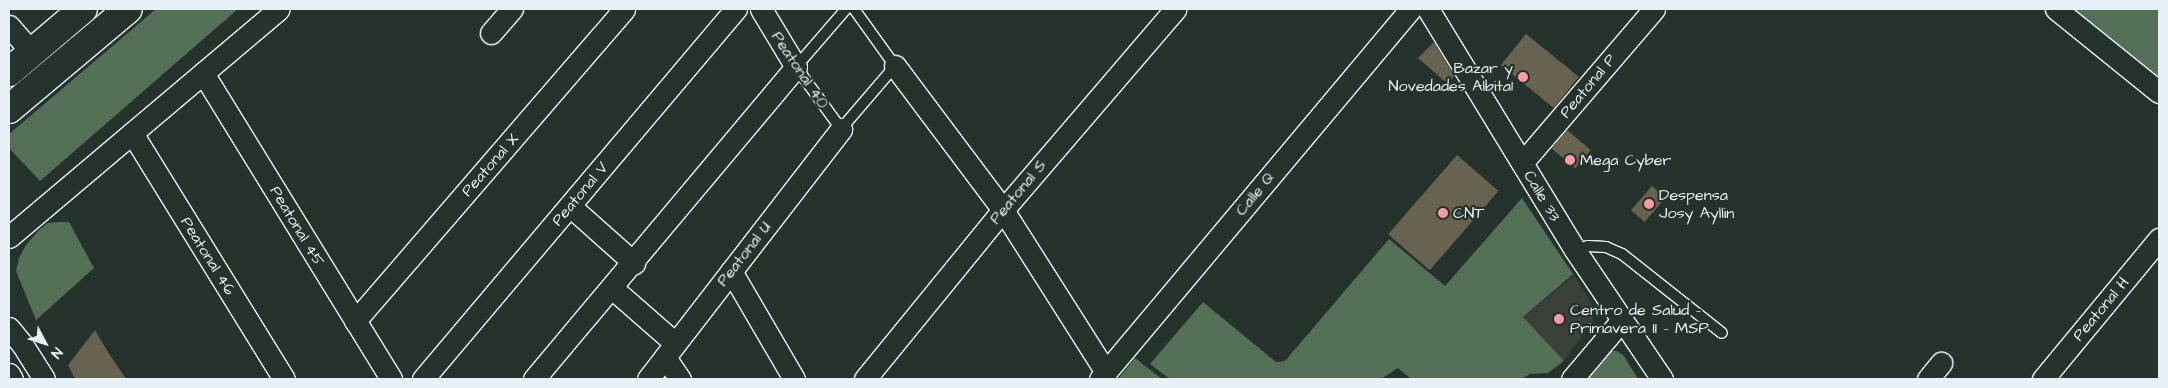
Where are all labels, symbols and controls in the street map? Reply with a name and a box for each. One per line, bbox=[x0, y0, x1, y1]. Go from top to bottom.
street label: Peatonal 40 bbox=[767, 28, 833, 112]
street label: Peatonal P bbox=[1556, 50, 1620, 122]
place label: Bazar y Novedades Albita1 bbox=[1389, 58, 1513, 96]
marker: Bazar y Novedades Albita1 bbox=[1517, 71, 1529, 83]
street label: Peatonal X bbox=[457, 130, 523, 200]
place label: Mega Cyber bbox=[1580, 150, 1671, 170]
marker: Mega Cyber bbox=[1564, 154, 1576, 166]
street label: Peatonal S bbox=[986, 156, 1050, 228]
street label: Peatonal V bbox=[548, 158, 612, 230]
street label: Calle 33 bbox=[1519, 167, 1565, 225]
street label: Calle Q bbox=[1231, 168, 1279, 220]
street label: Peatonal 45 bbox=[266, 183, 328, 269]
place label: Despensa Josy Ayllin bbox=[1659, 185, 1734, 223]
marker: Despensa Josy Ayllin bbox=[1643, 198, 1655, 210]
place label: CNT bbox=[1453, 203, 1484, 223]
marker: CNT bbox=[1437, 207, 1449, 219]
street label: Peatonal 46 bbox=[176, 213, 240, 299]
street label: Peatonal U bbox=[713, 218, 775, 290]
street label: Peatonal H bbox=[2069, 273, 2133, 345]
place label: Centro de Salud - Primavera II - MSP bbox=[1570, 300, 1709, 338]
marker: Centro de Salud - Primavera II - MSP bbox=[1552, 312, 1566, 326]
north arrow bbox=[20, 318, 70, 368]
text: N bbox=[46, 343, 67, 362]

